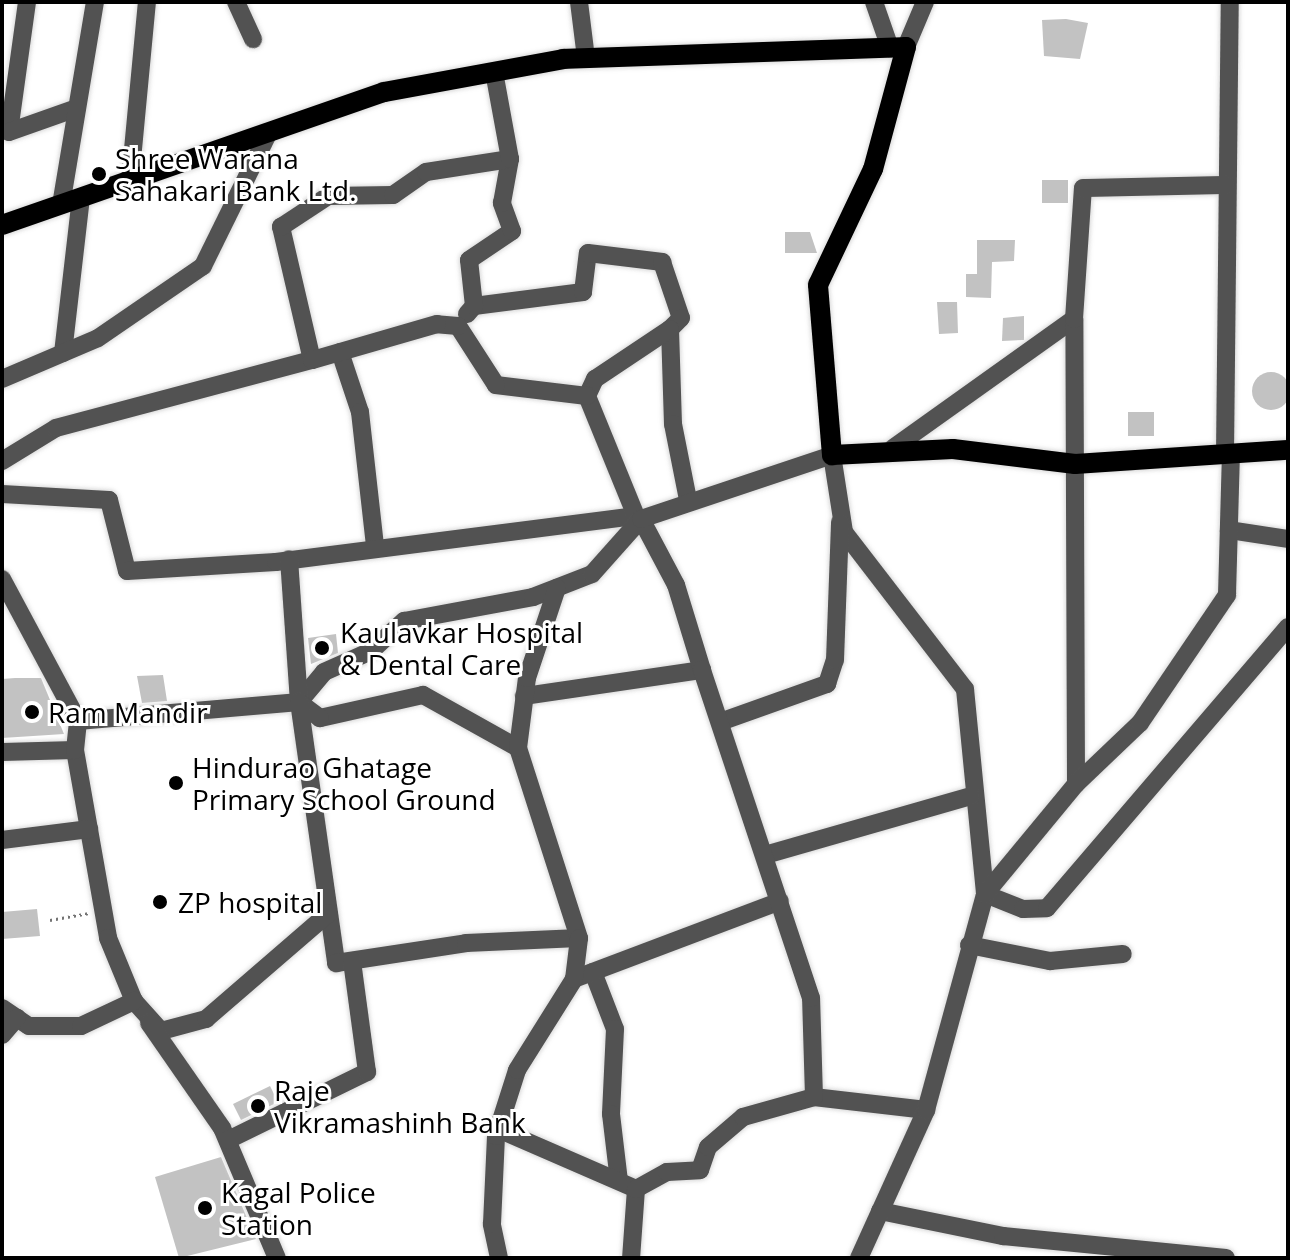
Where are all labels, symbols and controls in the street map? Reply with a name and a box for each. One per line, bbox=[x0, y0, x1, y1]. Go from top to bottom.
place label: Shree Warana Sahakari Bank Ltd. bbox=[115, 141, 357, 207]
marker: Shree Warana Sahakari Bank Ltd. bbox=[90, 165, 108, 183]
place label: Kaulavkar Hospital & Dental Care bbox=[340, 615, 583, 681]
marker: Kaulavkar Hospital & Dental Care bbox=[311, 637, 333, 659]
place label: Ram Mandir bbox=[48, 695, 208, 729]
marker: Ram Mandir bbox=[23, 703, 41, 721]
place label: Hindurao Ghatage Primary School Ground bbox=[192, 750, 496, 816]
marker: Hindurao Ghatage Primary School Ground bbox=[167, 774, 185, 792]
place label: ZP hospital bbox=[178, 885, 322, 919]
marker: ZP hospital bbox=[149, 891, 171, 913]
place label: Raje Vikramashinh Bank bbox=[274, 1073, 526, 1139]
marker: Raje Vikramashinh Bank bbox=[249, 1097, 267, 1115]
place label: Kagal Police Station bbox=[221, 1175, 376, 1241]
marker: Kagal Police Station bbox=[196, 1199, 214, 1217]

